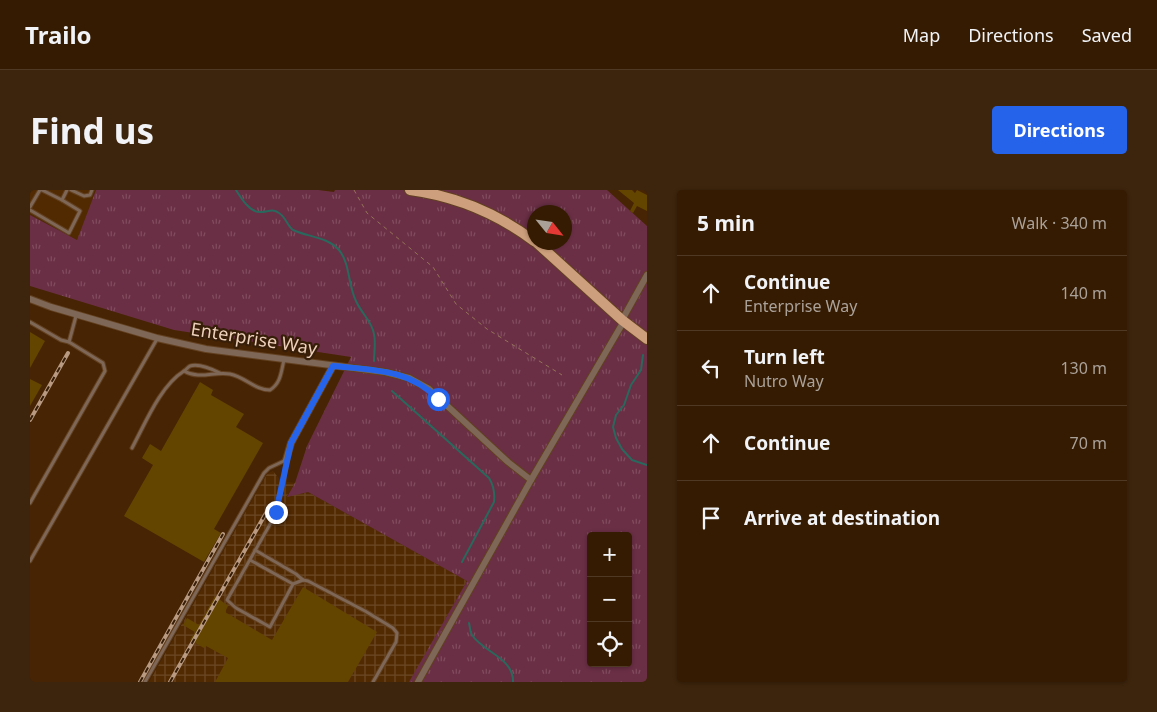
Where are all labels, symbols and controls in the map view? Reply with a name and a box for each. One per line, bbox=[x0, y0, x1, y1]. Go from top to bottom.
text: Trailo bbox=[25, 18, 92, 51]
text: Map bbox=[903, 23, 940, 47]
text: Directions bbox=[968, 23, 1054, 47]
text: Saved bbox=[1082, 23, 1132, 47]
button: Directions bbox=[992, 106, 1127, 154]
text: Find us bbox=[30, 107, 154, 154]
north arrow bbox=[527, 205, 572, 250]
text: 5 min bbox=[697, 209, 755, 237]
text: Walk · 340 m bbox=[1012, 212, 1107, 234]
text: Continue bbox=[744, 269, 830, 295]
icon: ahead bbox=[697, 279, 725, 307]
text: 140 m bbox=[1060, 282, 1107, 304]
text: Enterprise Way bbox=[744, 295, 857, 317]
street label: Enterprise Way bbox=[189, 316, 320, 360]
text: Turn left bbox=[744, 344, 825, 370]
icon: left bbox=[697, 354, 725, 382]
text: 130 m bbox=[1060, 357, 1107, 379]
text: Nutro Way bbox=[744, 370, 824, 392]
route start bbox=[427, 388, 450, 411]
icon: ahead bbox=[697, 429, 725, 457]
text: Continue bbox=[744, 430, 830, 456]
text: 70 m bbox=[1070, 432, 1107, 454]
route end bbox=[265, 501, 288, 524]
icon: arrive bbox=[697, 504, 725, 532]
text: Arrive at destination bbox=[744, 505, 940, 531]
map controls bbox=[587, 532, 632, 667]
button: + bbox=[587, 532, 632, 577]
button: − bbox=[587, 577, 632, 622]
button: locate bbox=[587, 622, 632, 667]

